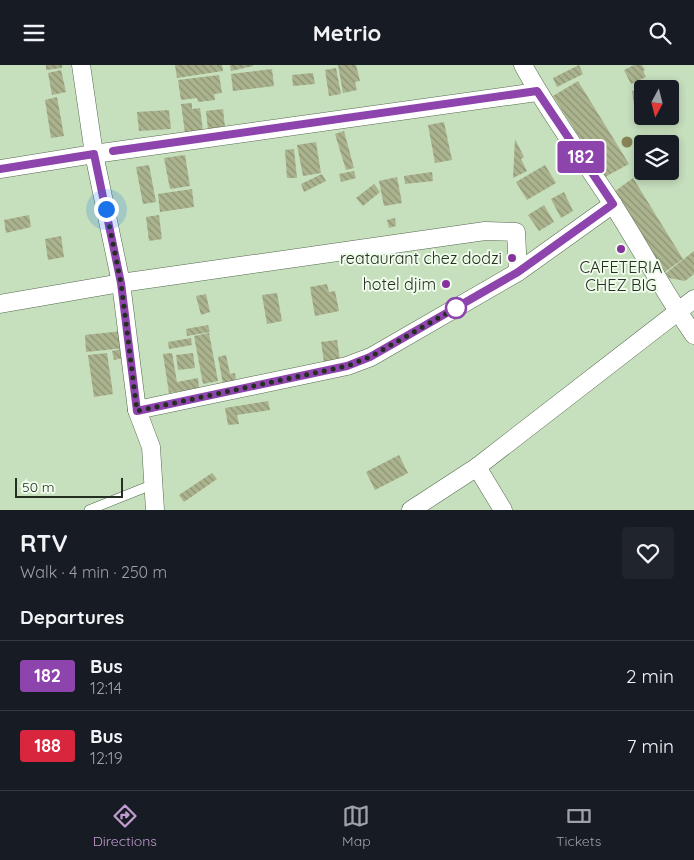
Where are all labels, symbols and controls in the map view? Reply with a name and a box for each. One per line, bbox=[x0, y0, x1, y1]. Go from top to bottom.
icon: menu bbox=[20, 19, 48, 47]
text: Metrio bbox=[313, 19, 381, 47]
icon: search bbox=[646, 19, 674, 47]
north arrow bbox=[634, 80, 679, 125]
map controls bbox=[634, 80, 679, 180]
button: layers bbox=[634, 135, 679, 180]
line badge: 182 bbox=[552, 141, 610, 173]
text: 182 bbox=[567, 145, 595, 168]
your location bbox=[94, 197, 119, 222]
marker: CAFETERIA CHEZ BIG bbox=[615, 243, 627, 255]
place label: reataurant chez dodzi bbox=[340, 248, 502, 268]
marker: reataurant chez dodzi bbox=[506, 252, 518, 264]
place label: CAFETERIA CHEZ BIG bbox=[580, 257, 662, 295]
place label: hotel djim bbox=[363, 274, 436, 294]
marker: hotel djim bbox=[440, 278, 452, 290]
unlabelled marker bbox=[445, 297, 467, 319]
scale bar bbox=[15, 475, 122, 498]
text: 50 m bbox=[22, 478, 55, 496]
button: heart bbox=[622, 527, 674, 579]
text: RTV bbox=[20, 528, 68, 558]
text: Walk · 4 min · 250 m bbox=[20, 562, 167, 582]
text: Departures bbox=[20, 605, 124, 629]
text: Bus bbox=[90, 654, 123, 678]
text: 182 bbox=[34, 664, 61, 687]
text: 2 min bbox=[626, 664, 674, 688]
text: 12:14 bbox=[90, 678, 122, 698]
text: Bus bbox=[90, 724, 123, 748]
text: 188 bbox=[34, 734, 61, 757]
text: 7 min bbox=[627, 734, 674, 758]
text: 12:19 bbox=[90, 748, 123, 768]
tab: Directions bbox=[93, 802, 157, 850]
tab: Map bbox=[342, 802, 371, 850]
tab: Tickets bbox=[556, 802, 601, 850]

